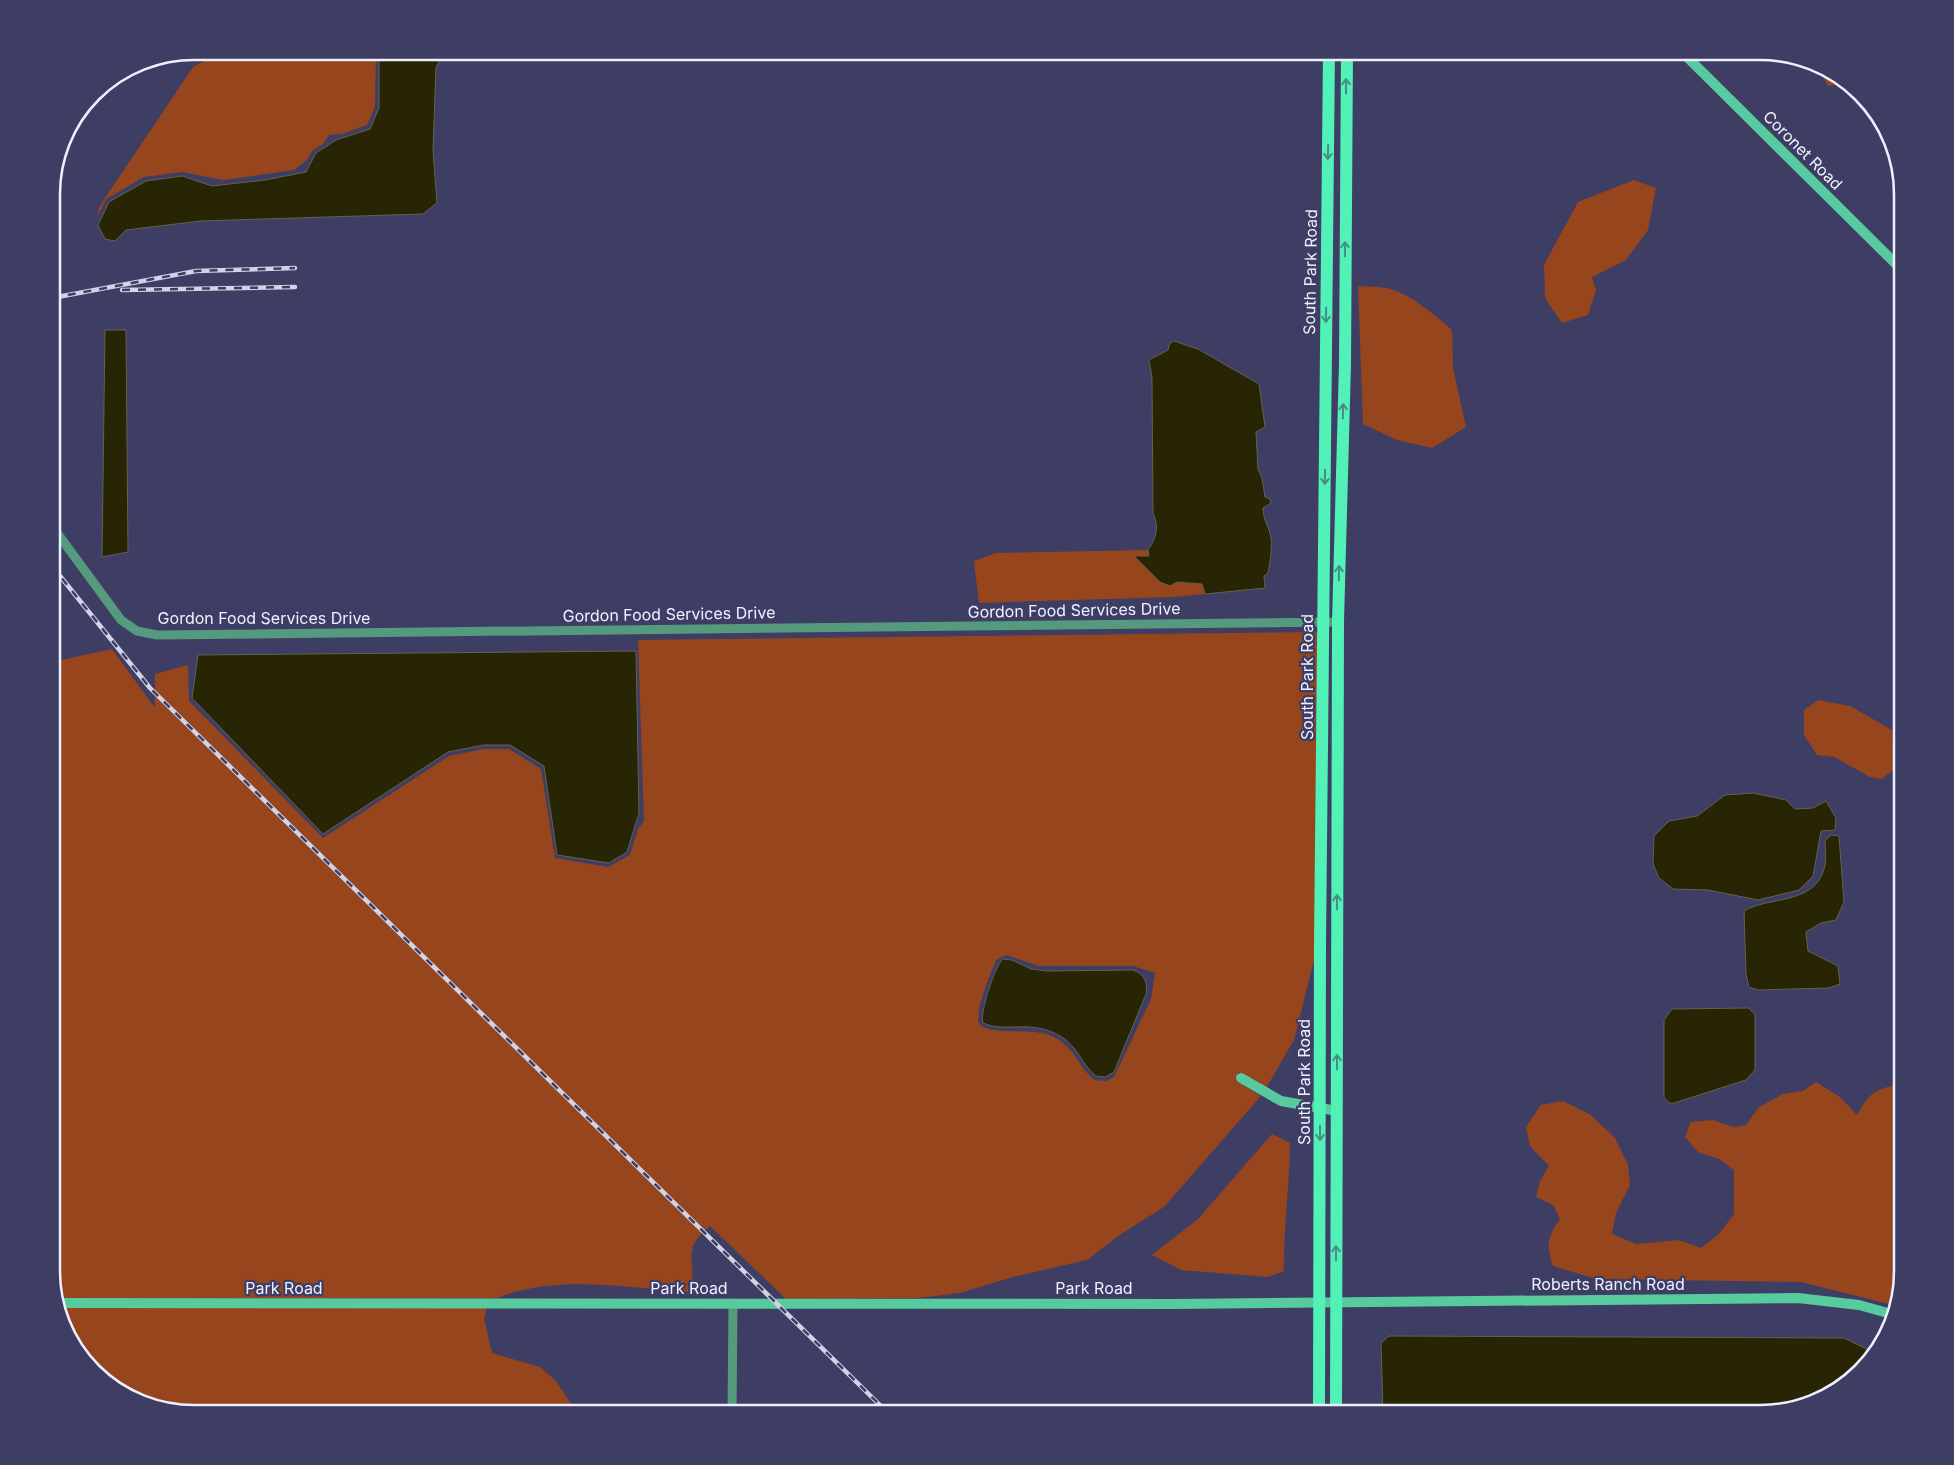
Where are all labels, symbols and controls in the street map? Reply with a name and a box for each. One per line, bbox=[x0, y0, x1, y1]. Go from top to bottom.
one-way arrow bbox=[1341, 78, 1351, 94]
street label: Coronet Road bbox=[1759, 106, 1847, 194]
one-way arrow bbox=[1323, 144, 1333, 160]
street label: South Park Road bbox=[1299, 209, 1321, 335]
one-way arrow bbox=[1340, 241, 1350, 257]
one-way arrow bbox=[1321, 306, 1331, 323]
one-way arrow bbox=[1339, 403, 1348, 419]
one-way arrow bbox=[1320, 469, 1329, 485]
one-way arrow bbox=[1334, 566, 1344, 582]
street label: Gordon Food Services Drive bbox=[967, 598, 1181, 622]
street label: Gordon Food Services Drive bbox=[562, 602, 776, 626]
street label: Gordon Food Services Drive bbox=[158, 608, 370, 628]
street label: South Park Road bbox=[1297, 614, 1317, 740]
one-way arrow bbox=[1332, 894, 1342, 910]
street label: South Park Road bbox=[1294, 1019, 1314, 1145]
one-way arrow bbox=[1332, 1054, 1342, 1070]
one-way arrow bbox=[1315, 1124, 1325, 1140]
one-way arrow bbox=[1331, 1246, 1341, 1262]
street label: Roberts Ranch Road bbox=[1531, 1274, 1685, 1294]
street label: Park Road bbox=[245, 1278, 323, 1298]
street label: Park Road bbox=[650, 1278, 728, 1298]
street label: Park Road bbox=[1055, 1278, 1133, 1298]

